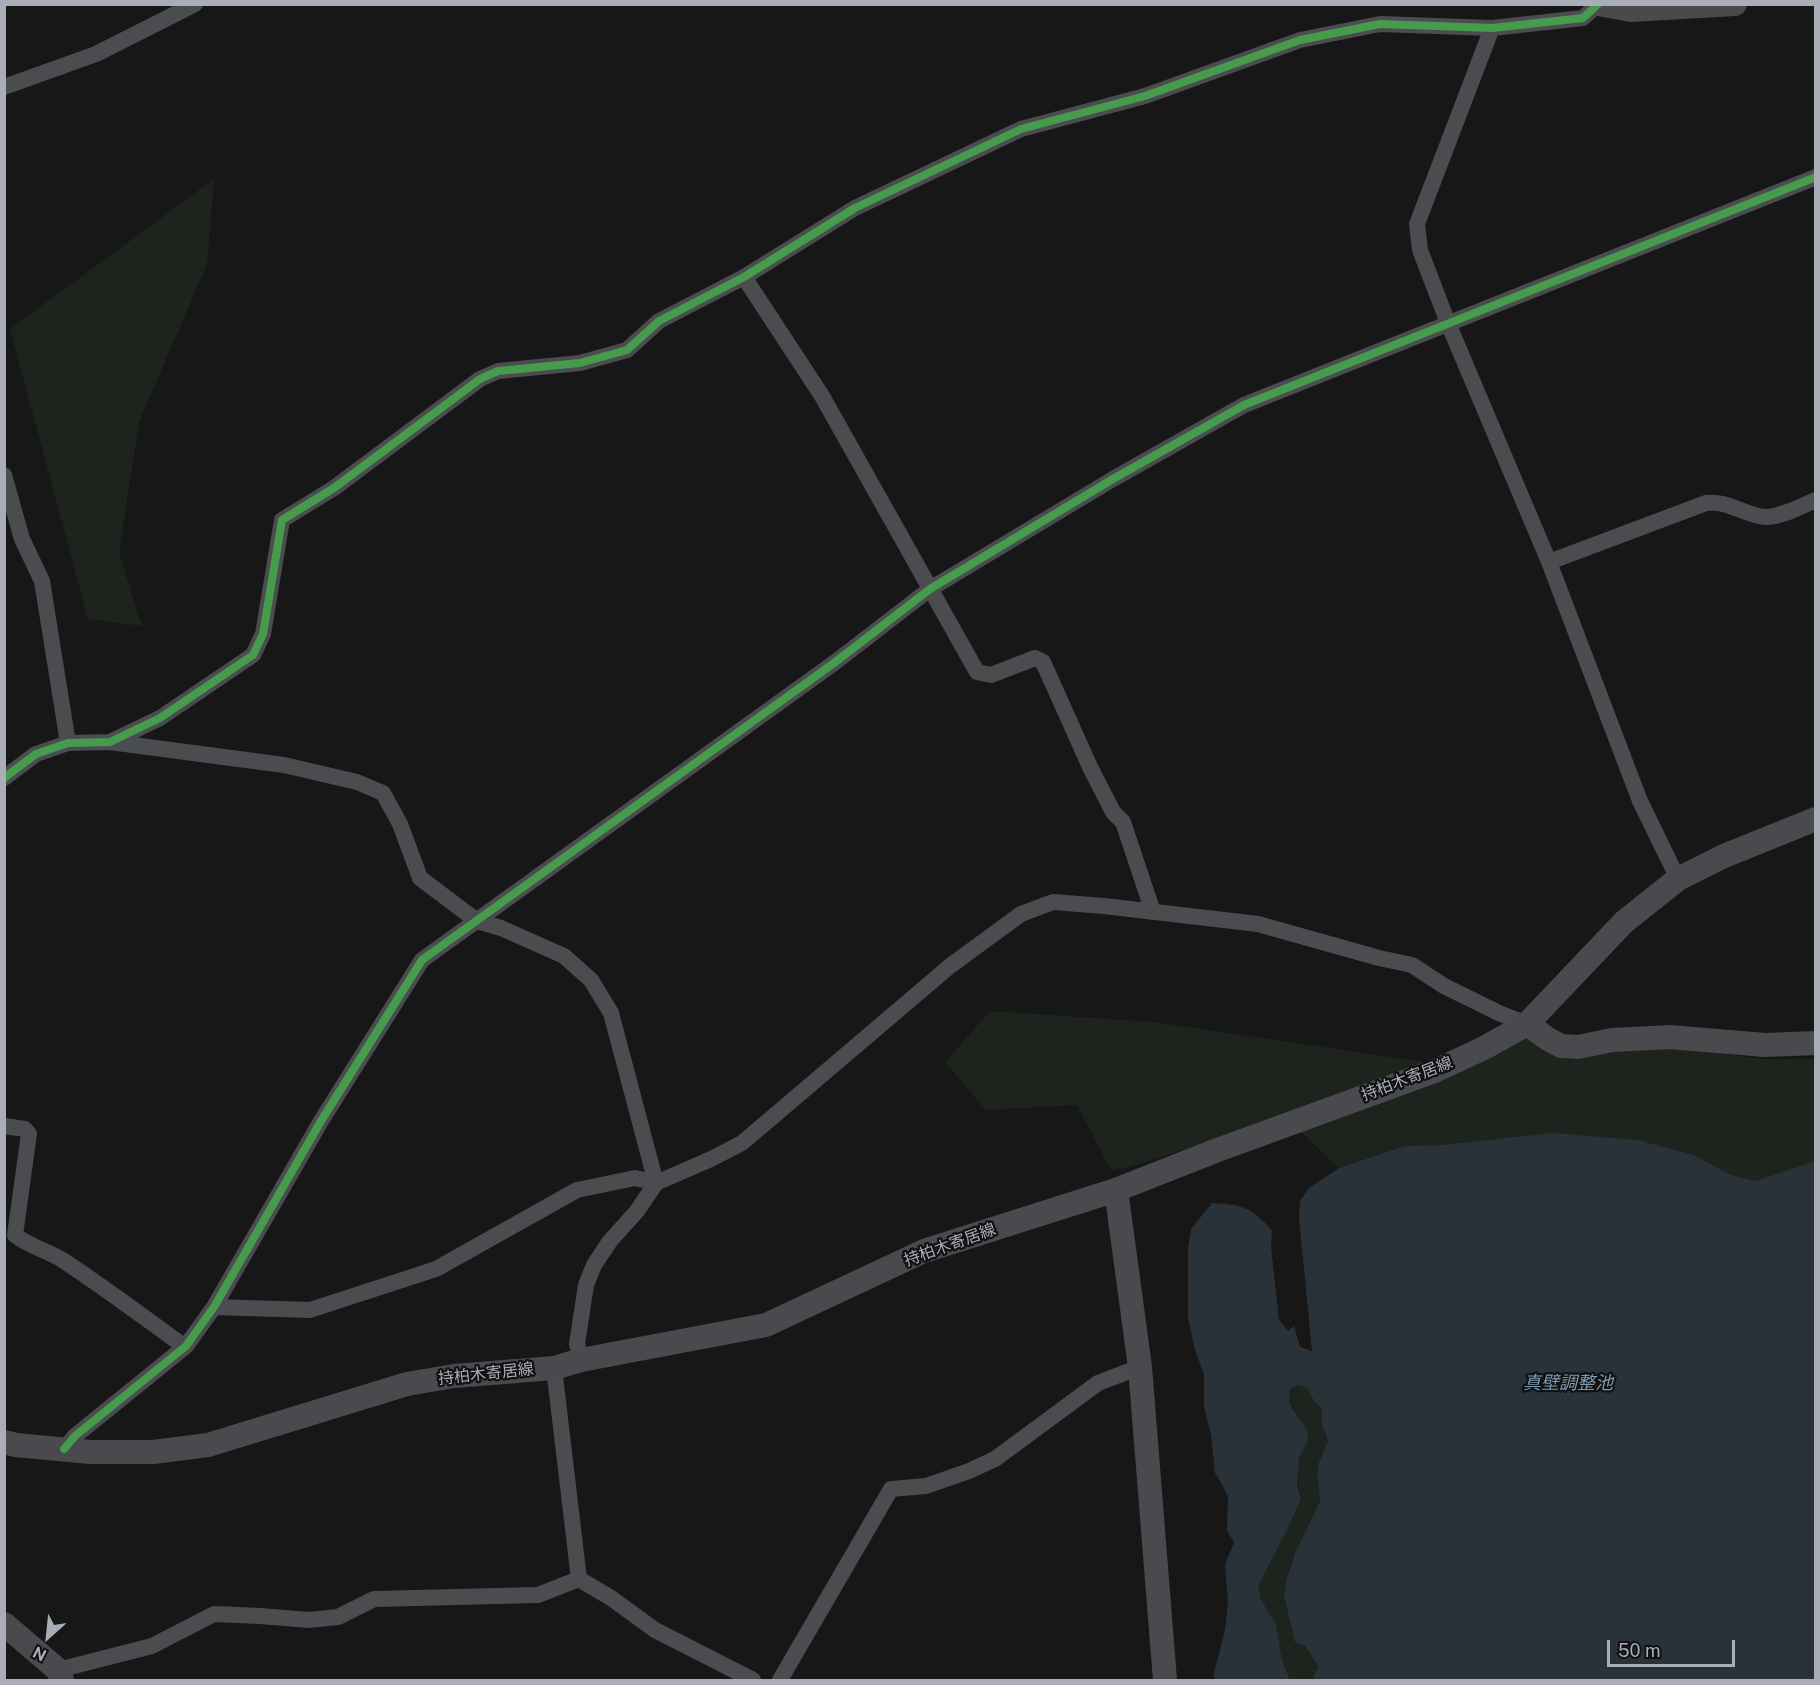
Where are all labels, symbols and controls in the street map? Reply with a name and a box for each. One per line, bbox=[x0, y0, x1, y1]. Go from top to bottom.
street label: 持柏木寄居線 bbox=[1359, 1053, 1455, 1105]
street label: 持柏木寄居線 bbox=[902, 1220, 998, 1270]
street label: 持柏木寄居線 bbox=[437, 1359, 535, 1389]
water label: 真壁調整池 bbox=[1523, 1372, 1613, 1394]
north arrow bbox=[18, 1607, 78, 1667]
scale bar bbox=[1610, 1628, 1738, 1666]
text: 50 m bbox=[1618, 1640, 1661, 1661]
text: N bbox=[30, 1642, 49, 1665]

